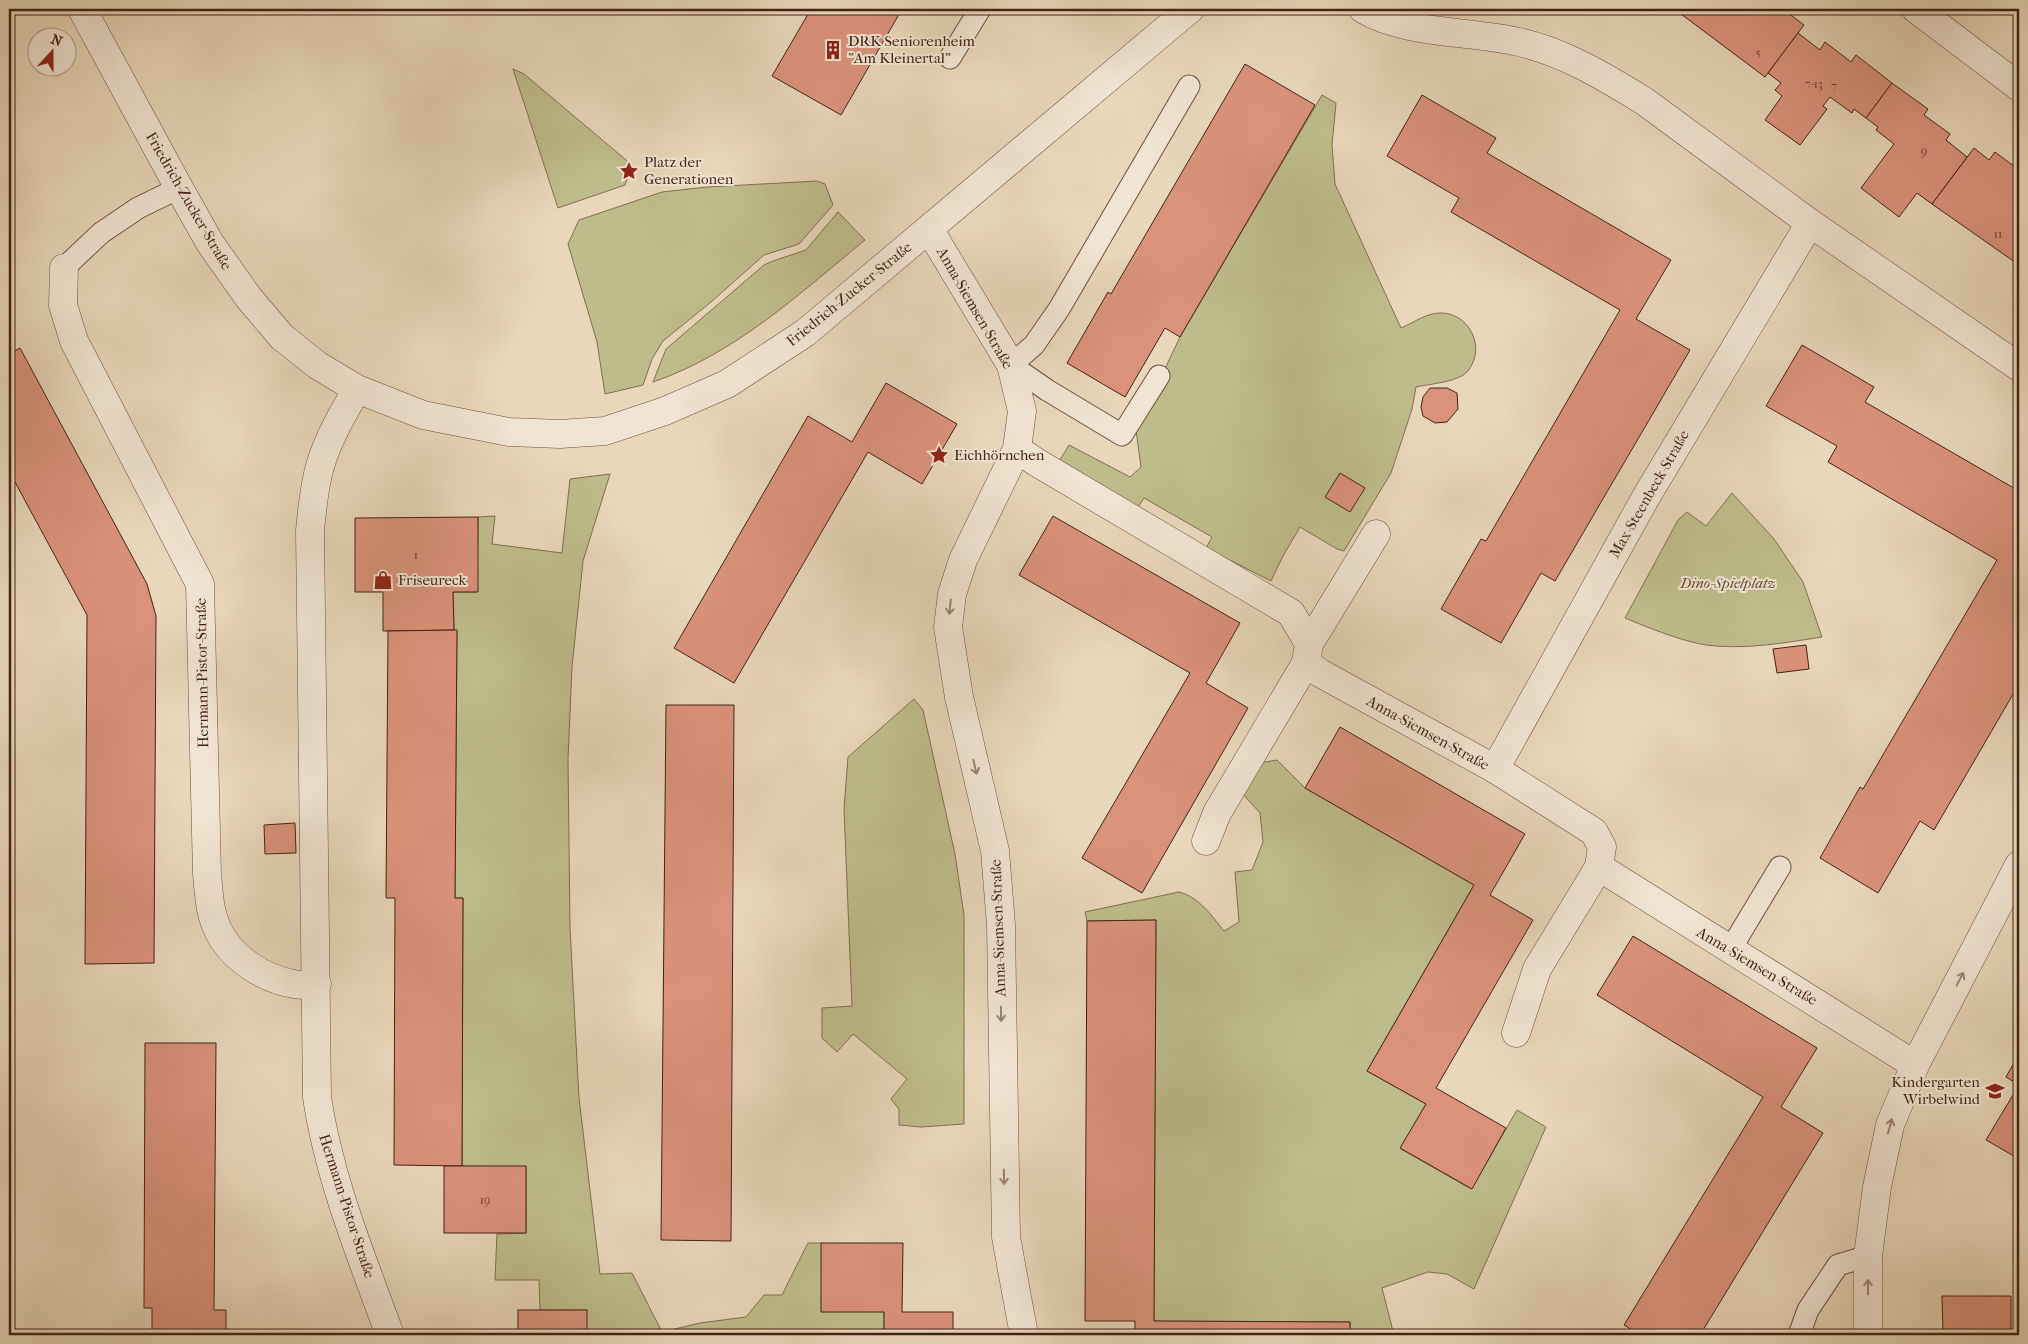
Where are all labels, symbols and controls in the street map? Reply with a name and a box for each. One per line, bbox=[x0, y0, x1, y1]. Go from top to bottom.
north arrow bbox=[28, 28, 78, 78]
text: N bbox=[48, 30, 65, 50]
place label: DRK Seniorenheim "Am Kleinertal" bbox=[848, 32, 976, 67]
building icon: DRK Seniorenheim "Am Kleinertal" bbox=[822, 39, 844, 61]
house number: 5 bbox=[1755, 46, 1761, 60]
house number: 7-13 bbox=[1805, 77, 1823, 91]
house number: 7 bbox=[1831, 79, 1837, 93]
street label: Friedrich-Zucker-Straße bbox=[142, 129, 236, 274]
house number: 9 bbox=[1921, 144, 1927, 158]
place label: Platz der Generationen bbox=[644, 153, 734, 188]
place icon: Platz der Generationen bbox=[618, 160, 640, 182]
house number: 11 bbox=[1994, 227, 2002, 241]
street label: Friedrich-Zucker-Straße bbox=[783, 237, 916, 350]
street label: Anna-Siemsen-Straße bbox=[932, 243, 1017, 373]
street label: Max-Steenbeck-Straße bbox=[1605, 426, 1693, 561]
place icon: Eichhörnchen bbox=[928, 444, 950, 466]
place label: Eichhörnchen bbox=[954, 446, 1045, 464]
house number: 1 bbox=[414, 548, 418, 562]
shop icon: Friseureck bbox=[372, 569, 394, 591]
place label: Friseureck bbox=[398, 571, 467, 589]
park label: Dino-Spielplatz bbox=[1679, 574, 1776, 592]
street label: Hermann-Pistor-Straße bbox=[192, 597, 212, 748]
one-way arrow bbox=[945, 599, 955, 615]
street label: Anna-Siemsen-Straße bbox=[1363, 691, 1493, 774]
one-way arrow bbox=[971, 758, 980, 774]
street label: Anna-Siemsen-Straße bbox=[987, 858, 1009, 998]
street label: Anna-Siemsen-Straße bbox=[1693, 922, 1821, 1009]
one-way arrow bbox=[1955, 972, 1965, 987]
one-way arrow bbox=[996, 1006, 1006, 1022]
place label: Kindergarten Wirbelwind bbox=[1891, 1073, 1981, 1108]
school or university icon: Kindergarten Wirbelwind bbox=[1984, 1080, 2006, 1102]
one-way arrow bbox=[1886, 1118, 1895, 1134]
street label: Hermann-Pistor-Straße bbox=[315, 1132, 379, 1281]
one-way arrow bbox=[1000, 1168, 1009, 1184]
house number: 19 bbox=[480, 1193, 490, 1207]
one-way arrow bbox=[1863, 1279, 1873, 1295]

